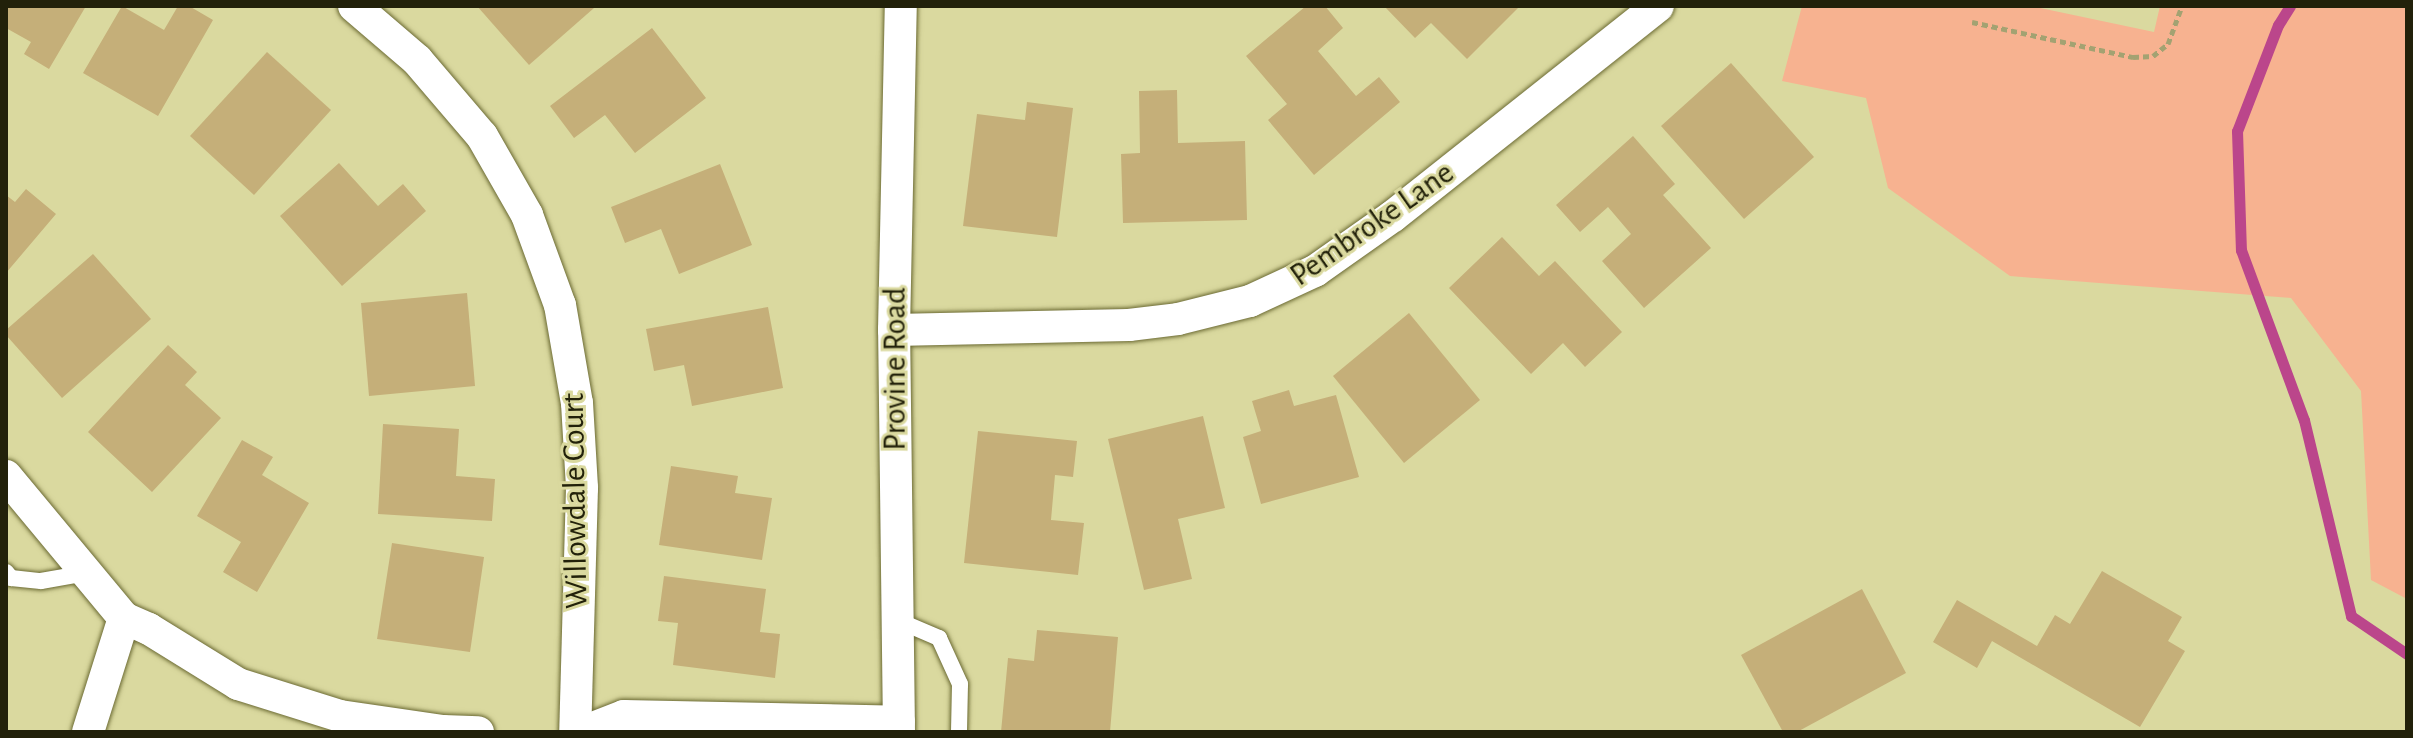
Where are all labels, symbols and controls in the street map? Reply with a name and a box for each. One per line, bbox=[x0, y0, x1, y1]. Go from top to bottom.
street label: Pembroke Lane bbox=[1283, 154, 1461, 294]
street label: Provine Road bbox=[876, 287, 914, 451]
street label: Willowdale Court bbox=[554, 393, 596, 609]

